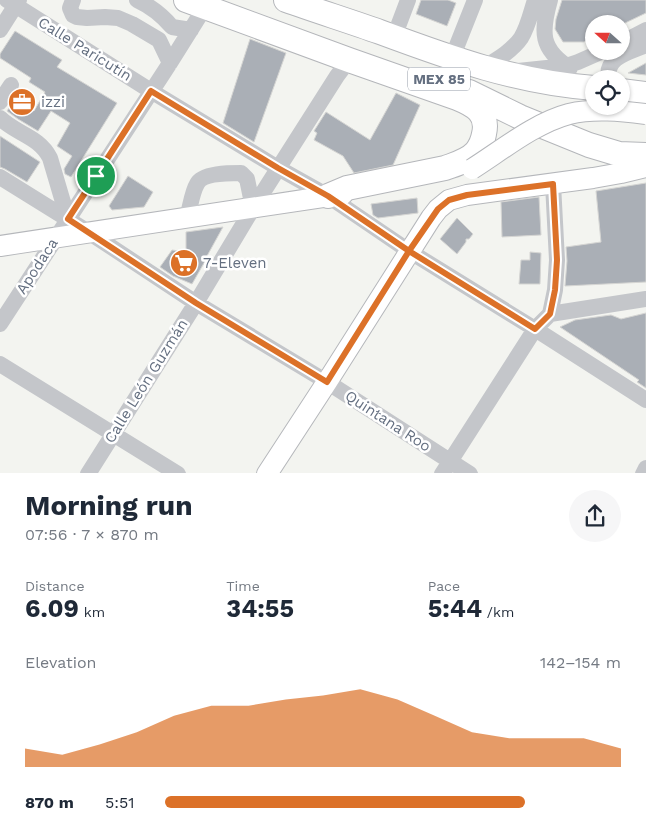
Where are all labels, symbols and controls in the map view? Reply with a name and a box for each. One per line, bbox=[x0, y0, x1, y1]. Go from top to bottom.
street label: Calle Paricutín bbox=[35, 13, 135, 85]
north arrow bbox=[585, 15, 630, 60]
map controls bbox=[585, 15, 630, 115]
road number: MEX 85 bbox=[408, 68, 470, 90]
button: locate bbox=[585, 70, 630, 115]
office icon: izzi bbox=[7, 87, 37, 117]
place label: izzi bbox=[41, 93, 65, 111]
pin bbox=[75, 155, 117, 197]
icon: arrive bbox=[82, 162, 110, 190]
street label: Apodaca bbox=[12, 234, 62, 297]
supermarket icon: 7-Eleven bbox=[169, 248, 199, 278]
place label: 7-Eleven bbox=[203, 254, 267, 272]
street label: Calle León Guzmán bbox=[101, 316, 191, 446]
street label: Quintana Roo bbox=[342, 387, 434, 455]
text: Morning run bbox=[25, 489, 193, 522]
button: share bbox=[569, 490, 621, 542]
text: 07:56 · 7 × 870 m bbox=[25, 525, 159, 544]
text: Distance bbox=[25, 578, 85, 594]
text: Time bbox=[226, 578, 260, 594]
text: Pace bbox=[428, 578, 460, 594]
text: 6.09 bbox=[25, 594, 79, 623]
text: 34:55 bbox=[226, 594, 294, 623]
text: 5:44 bbox=[428, 594, 482, 623]
text: km bbox=[79, 604, 105, 620]
text: /km bbox=[482, 604, 514, 620]
text: Elevation bbox=[25, 653, 96, 672]
text: 142–154 m bbox=[540, 653, 621, 672]
text: 870 m bbox=[25, 793, 74, 812]
text: 5:51 bbox=[105, 793, 135, 812]

